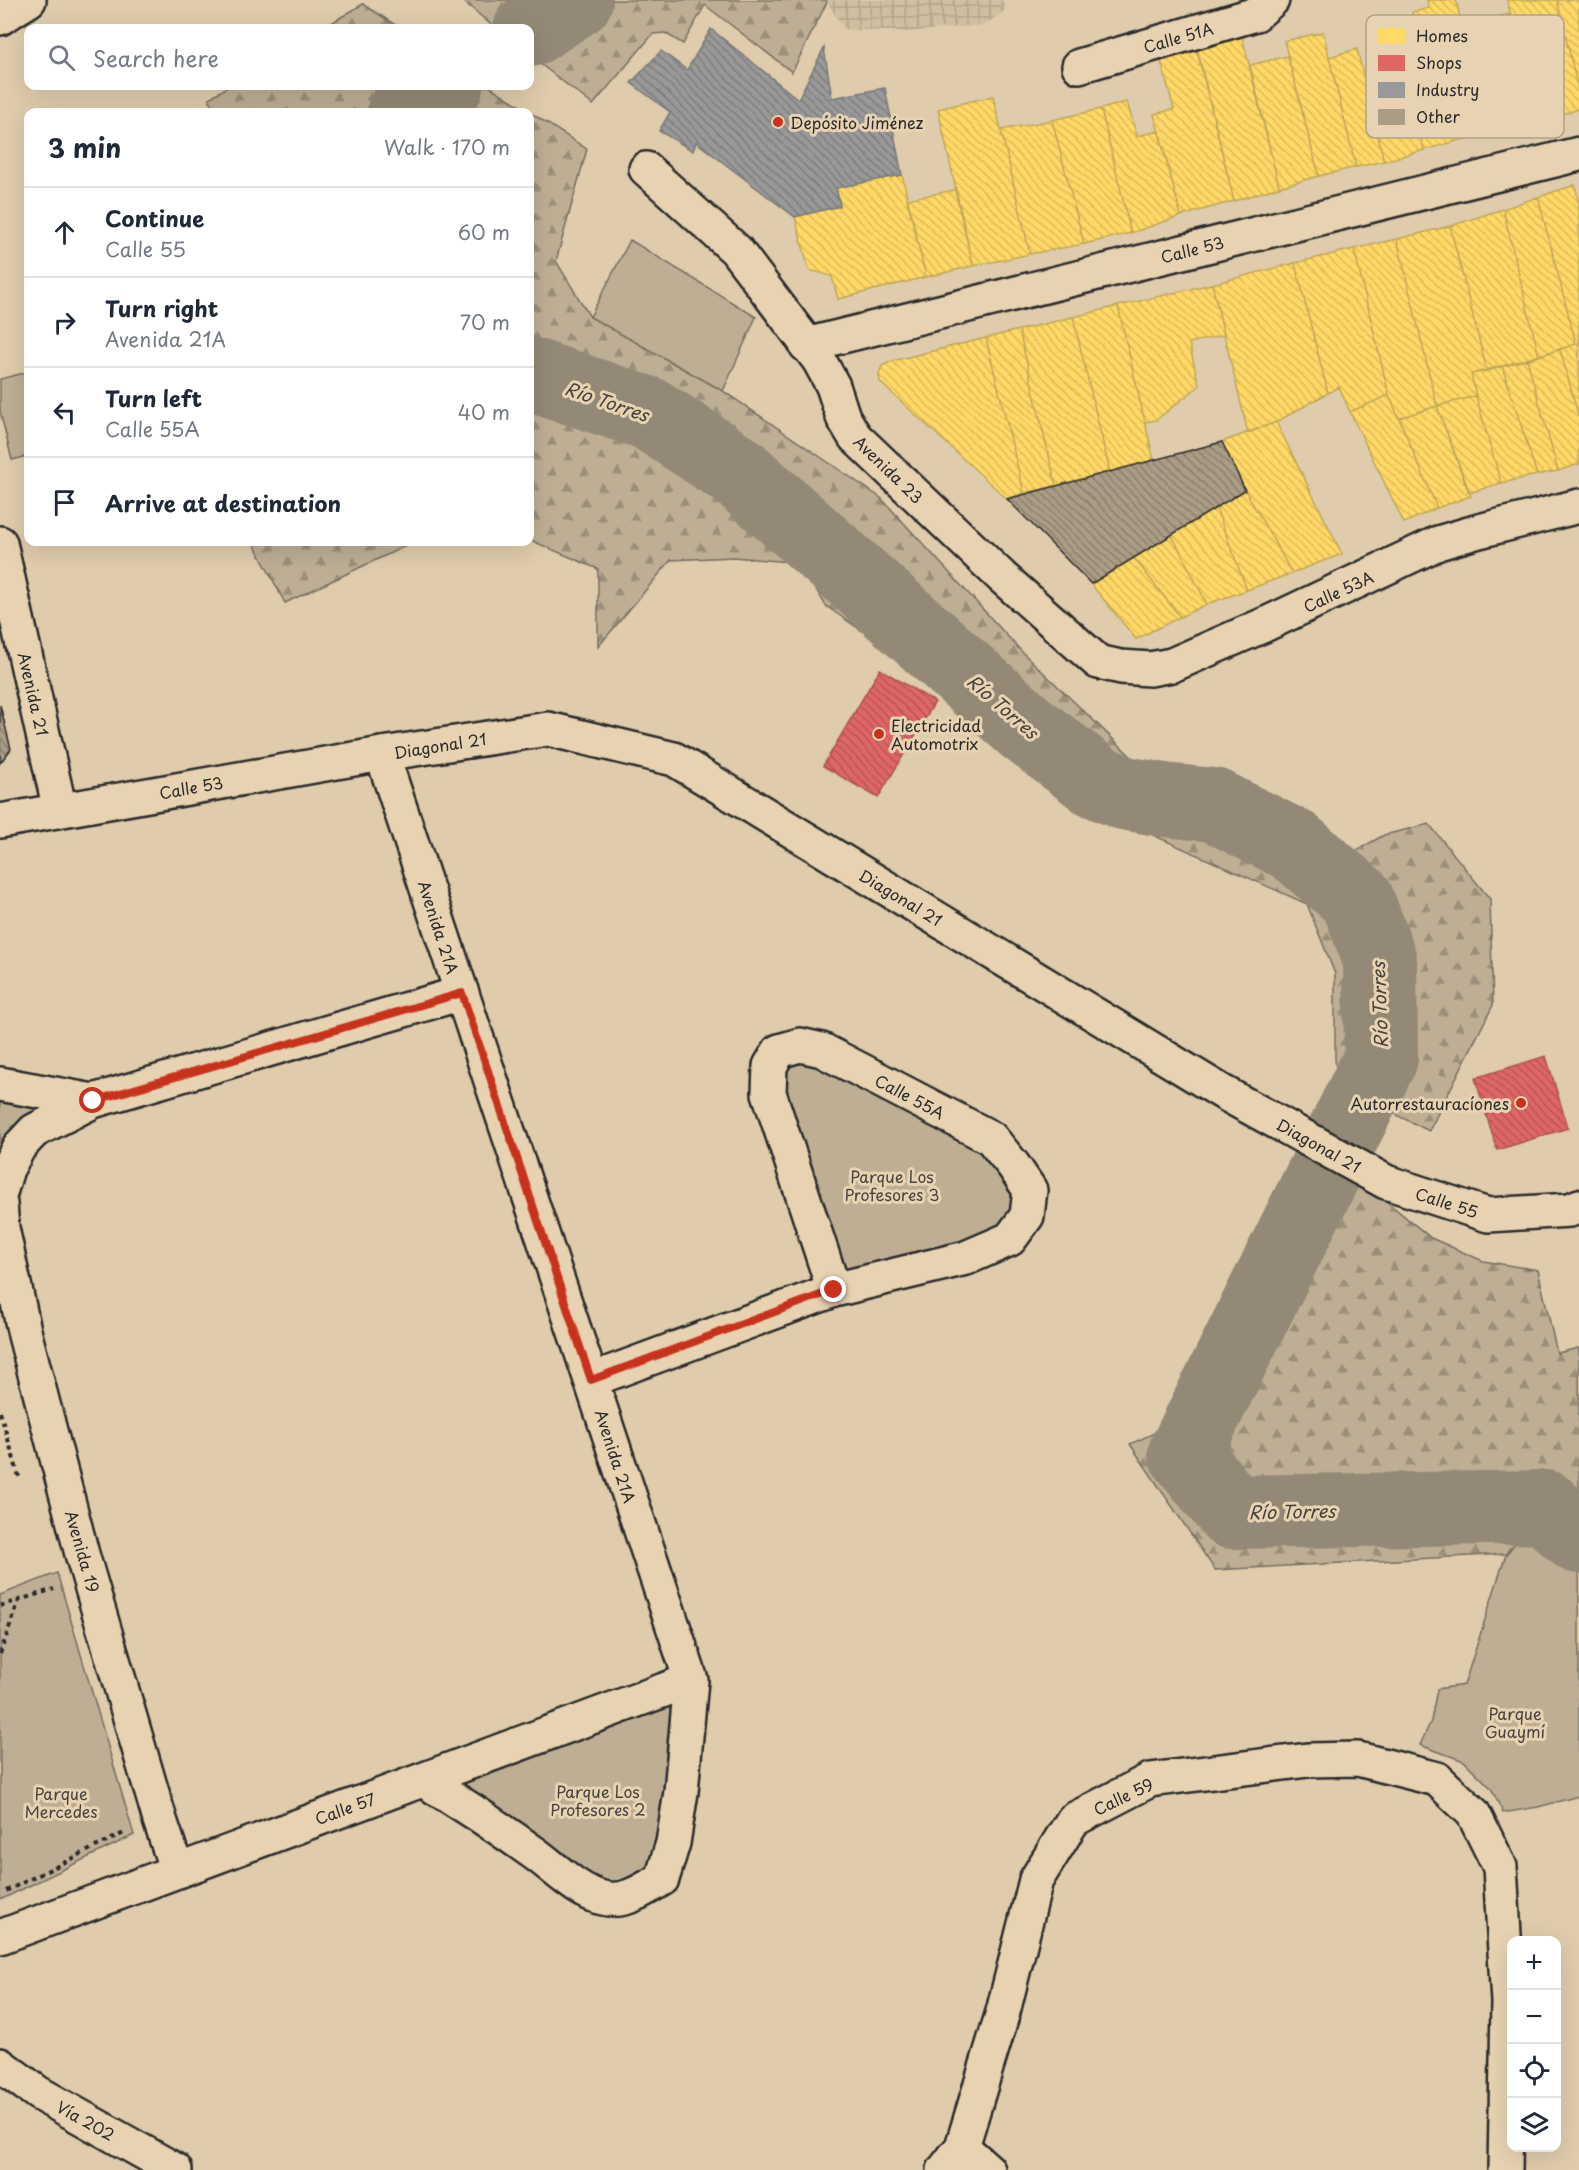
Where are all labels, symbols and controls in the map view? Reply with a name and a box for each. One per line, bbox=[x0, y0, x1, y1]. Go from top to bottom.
street label: Calle 51A bbox=[1140, 15, 1216, 58]
legend bbox=[1366, 15, 1564, 138]
text: Homes bbox=[1416, 23, 1468, 47]
search box bbox=[24, 24, 534, 90]
icon: search bbox=[45, 41, 78, 74]
text: Search here bbox=[93, 41, 219, 74]
text: Shops bbox=[1416, 50, 1462, 74]
text: Industry bbox=[1416, 77, 1479, 101]
text: Other bbox=[1416, 104, 1460, 128]
place label: Depósito Jiménez bbox=[790, 110, 924, 134]
marker: Depósito Jiménez bbox=[771, 115, 785, 129]
text: 3 min bbox=[48, 128, 121, 167]
text: Walk · 170 m bbox=[384, 132, 510, 162]
text: Continue bbox=[105, 201, 204, 234]
icon: ahead bbox=[48, 216, 81, 249]
text: 60 m bbox=[458, 217, 510, 247]
street label: Calle 53 bbox=[1158, 230, 1226, 268]
text: Calle 55 bbox=[105, 234, 186, 264]
text: Turn right bbox=[105, 291, 218, 324]
icon: right bbox=[48, 306, 81, 339]
text: 70 m bbox=[460, 307, 510, 337]
text: Avenida 21A bbox=[105, 324, 226, 354]
water label: Río Torres bbox=[562, 374, 654, 428]
text: Turn left bbox=[105, 381, 202, 414]
icon: left bbox=[48, 396, 81, 429]
text: 40 m bbox=[458, 397, 510, 427]
text: Calle 55A bbox=[105, 414, 200, 444]
street label: Avenida 23 bbox=[849, 430, 929, 508]
icon: arrive bbox=[48, 486, 81, 519]
text: Arrive at destination bbox=[105, 486, 341, 519]
street label: Calle 53A bbox=[1299, 564, 1377, 618]
street label: Avenida 21 bbox=[13, 650, 55, 738]
water label: Río Torres bbox=[961, 667, 1046, 746]
place label: Electricidad Automotrix bbox=[891, 713, 981, 755]
street label: Diagonal 21 bbox=[392, 726, 488, 764]
marker: Electricidad Automotrix bbox=[872, 727, 886, 741]
street label: Calle 53 bbox=[157, 770, 225, 804]
street label: Diagonal 21 bbox=[855, 863, 947, 931]
street label: Avenida 21A bbox=[413, 877, 466, 977]
water label: Río Torres bbox=[1364, 959, 1394, 1049]
street label: Calle 55A bbox=[871, 1068, 949, 1124]
route start bbox=[79, 1087, 105, 1113]
place label: Autorrestauracíones bbox=[1351, 1091, 1509, 1115]
marker: Autorrestauracíones bbox=[1514, 1096, 1528, 1110]
street label: Diagonal 21 bbox=[1272, 1112, 1366, 1178]
park label: Parque Los Profesores 3 bbox=[845, 1164, 939, 1206]
street label: Calle 55 bbox=[1412, 1181, 1482, 1223]
route end bbox=[820, 1276, 846, 1302]
street label: Avenida 21A bbox=[590, 1406, 643, 1506]
water label: Río Torres bbox=[1248, 1497, 1337, 1525]
street label: Avenida 19 bbox=[60, 1507, 106, 1595]
park label: Parque Guaymí bbox=[1485, 1701, 1546, 1743]
street label: Calle 59 bbox=[1089, 1771, 1157, 1821]
park label: Parque Los Profesores 2 bbox=[550, 1779, 646, 1821]
park label: Parque Mercedes bbox=[24, 1781, 98, 1823]
street label: Calle 57 bbox=[311, 1786, 379, 1830]
map controls bbox=[1507, 1936, 1561, 2152]
button: + bbox=[1507, 1936, 1561, 1990]
button: − bbox=[1507, 1990, 1561, 2044]
button: locate bbox=[1507, 2044, 1561, 2098]
street label: Vía 202 bbox=[53, 2094, 119, 2146]
button: layers bbox=[1507, 2098, 1561, 2152]

